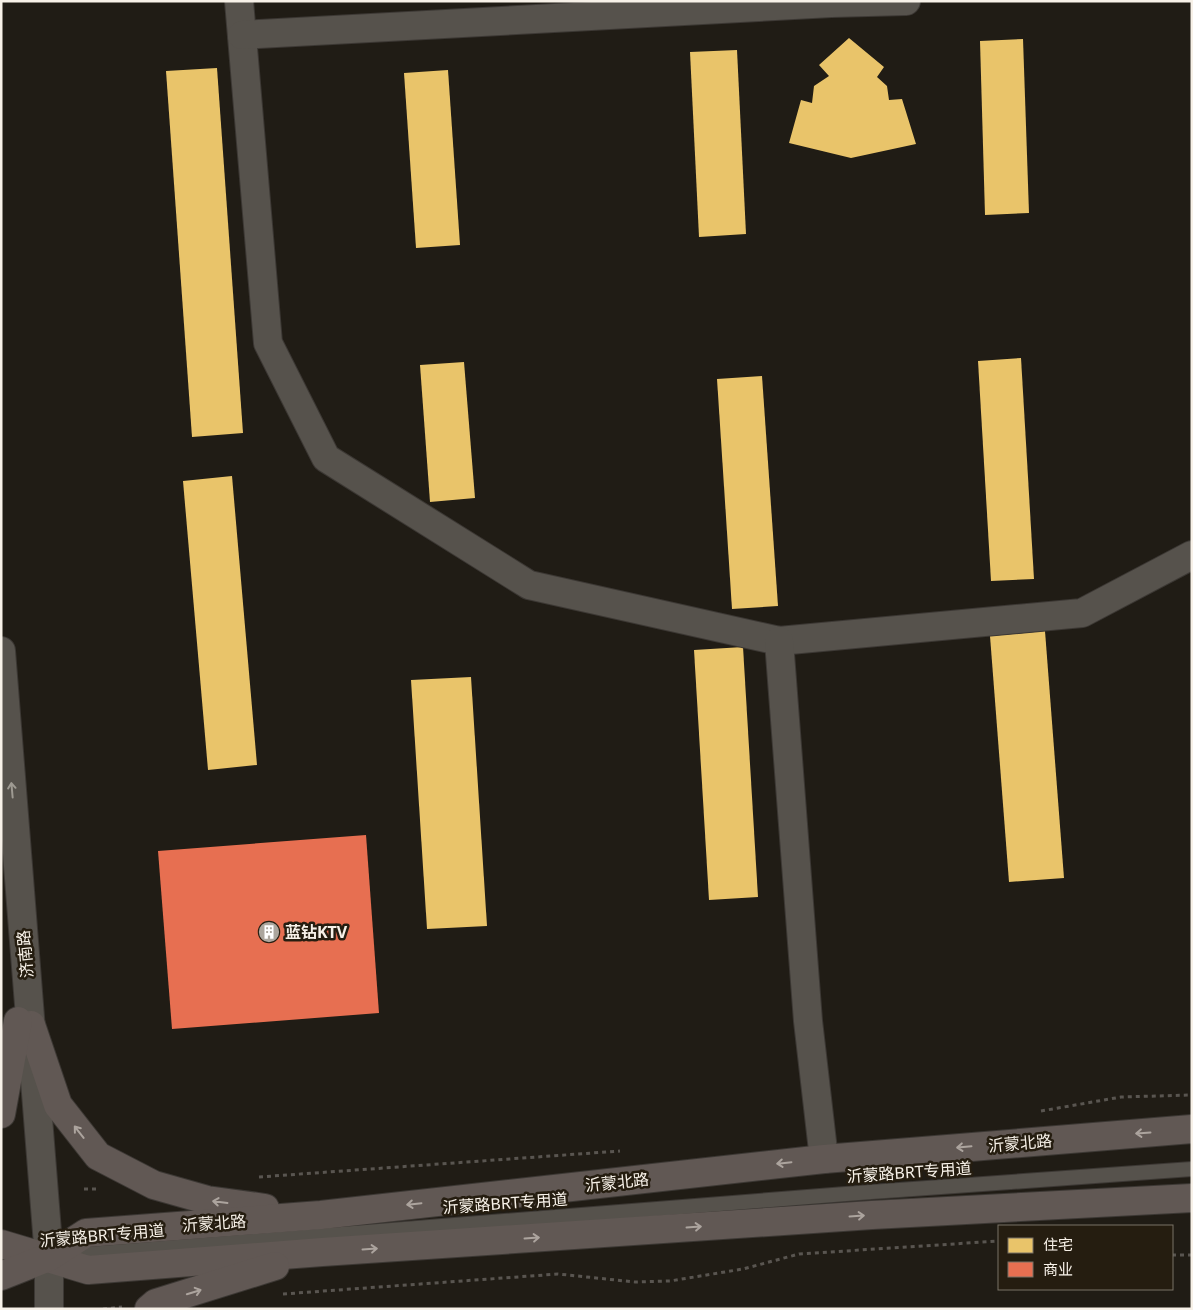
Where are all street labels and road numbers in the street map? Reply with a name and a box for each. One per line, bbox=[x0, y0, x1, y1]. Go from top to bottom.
street label: 济南路 bbox=[12, 929, 38, 979]
street label: 沂蒙北路 bbox=[987, 1129, 1053, 1157]
street label: 沂蒙路BRT专用道 bbox=[846, 1157, 972, 1187]
street label: 沂蒙北路 bbox=[584, 1168, 650, 1196]
street label: 沂蒙路BRT专用道 bbox=[442, 1188, 568, 1218]
street label: 沂蒙北路 bbox=[181, 1210, 247, 1236]
street label: 沂蒙路BRT专用道 bbox=[39, 1219, 165, 1251]

